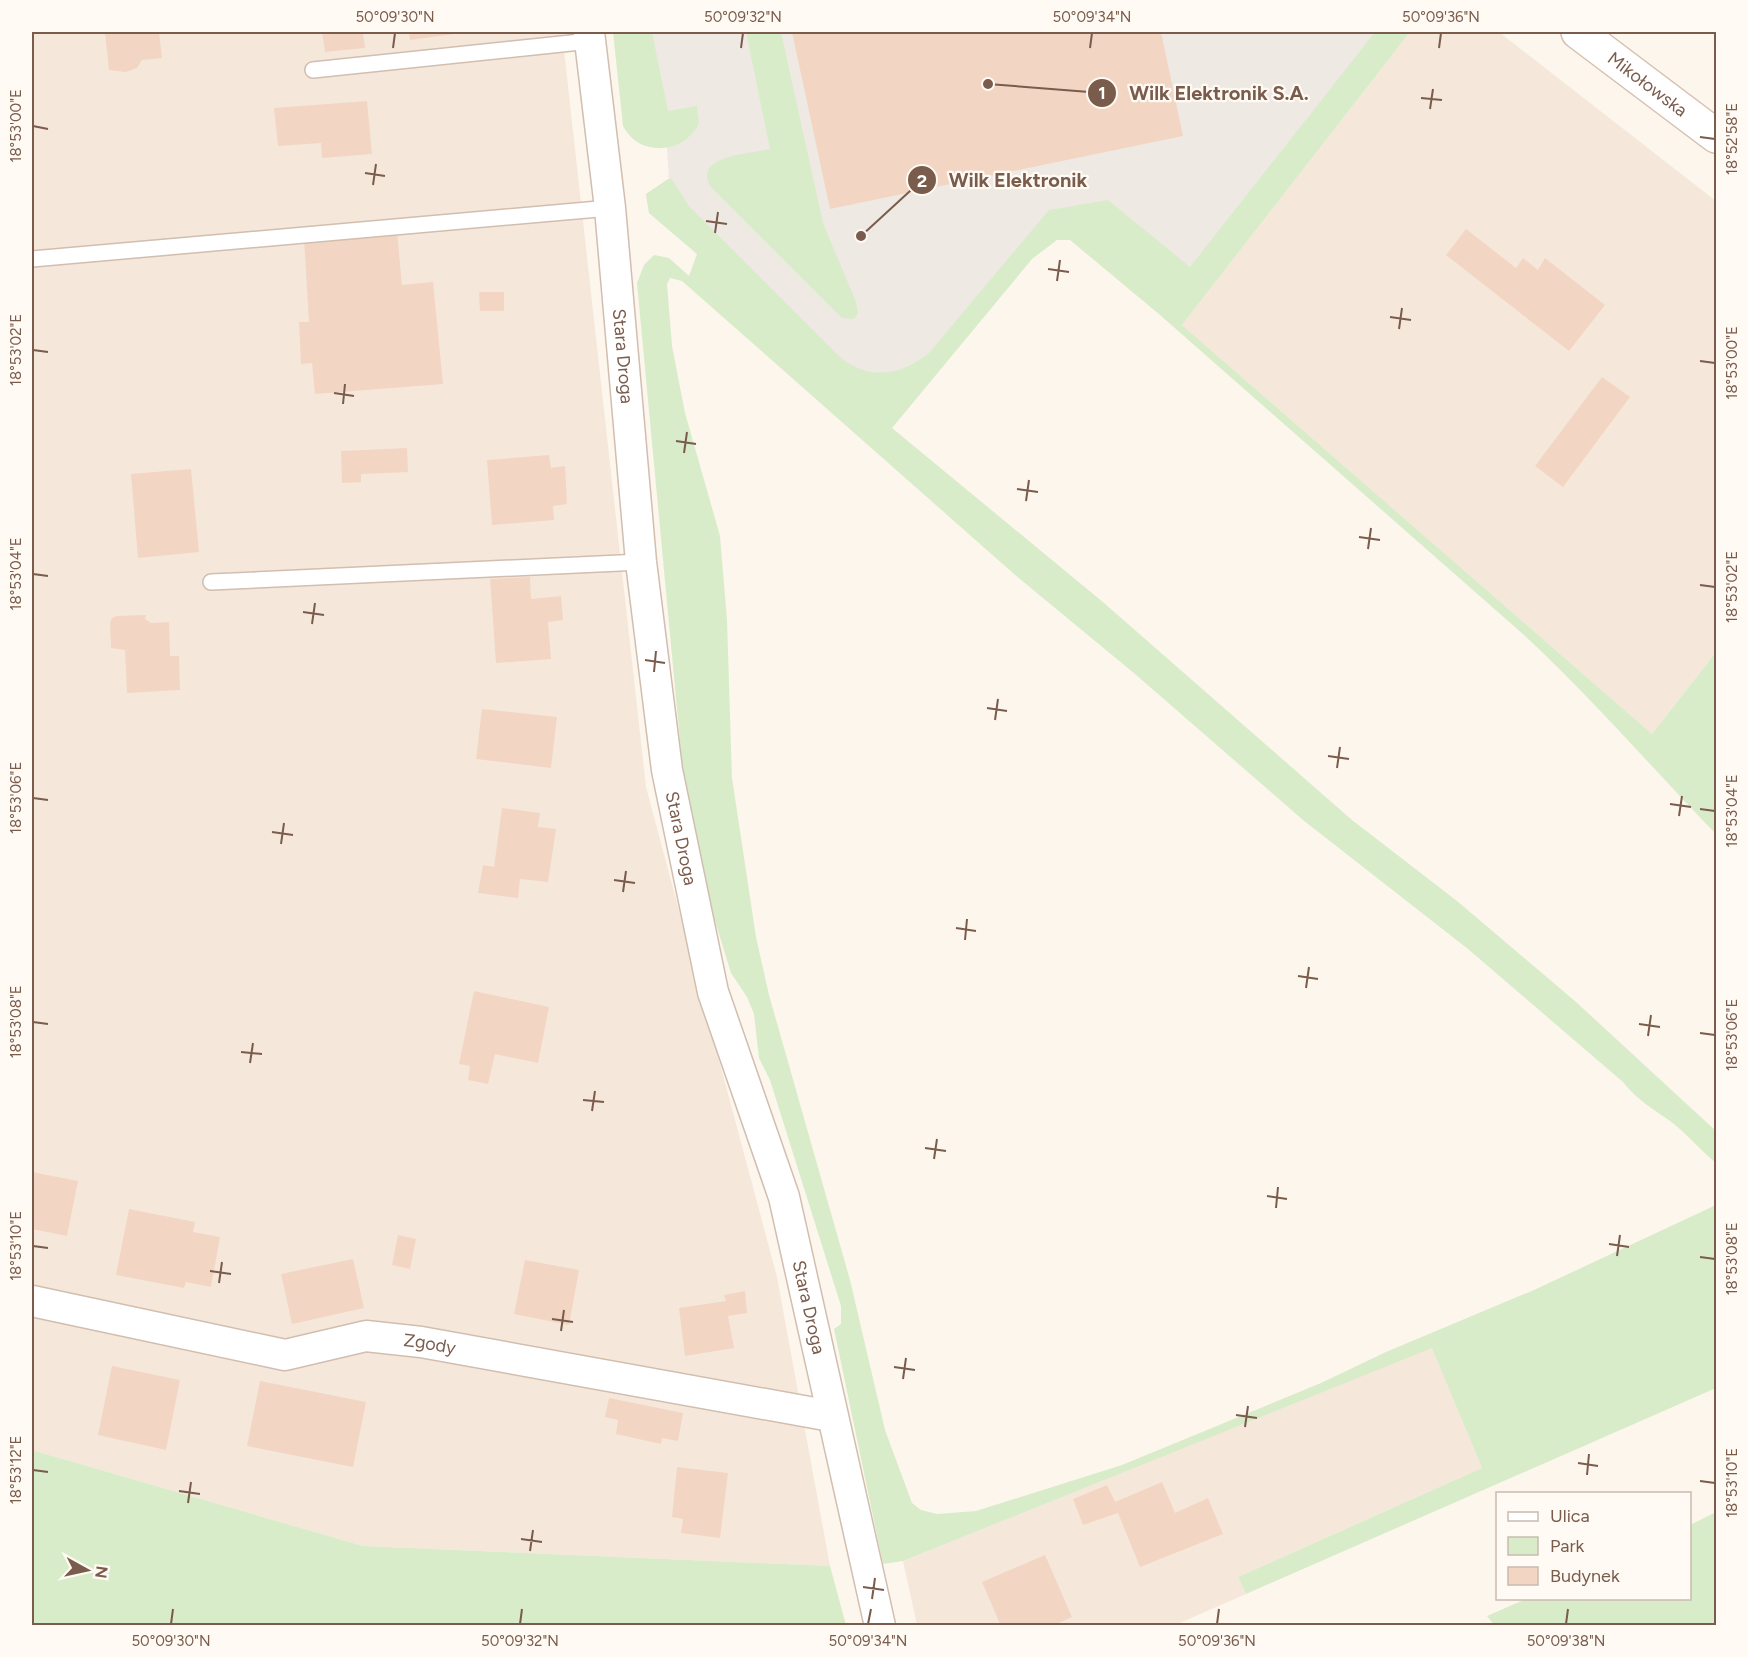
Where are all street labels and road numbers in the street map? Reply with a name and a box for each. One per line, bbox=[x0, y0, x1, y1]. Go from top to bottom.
street label: Mikołowska bbox=[1603, 47, 1692, 121]
street label: Stara Droga bbox=[608, 308, 638, 405]
street label: Stara Droga bbox=[661, 789, 702, 887]
street label: Stara Droga bbox=[788, 1258, 830, 1356]
street label: Zgody bbox=[402, 1329, 458, 1359]

